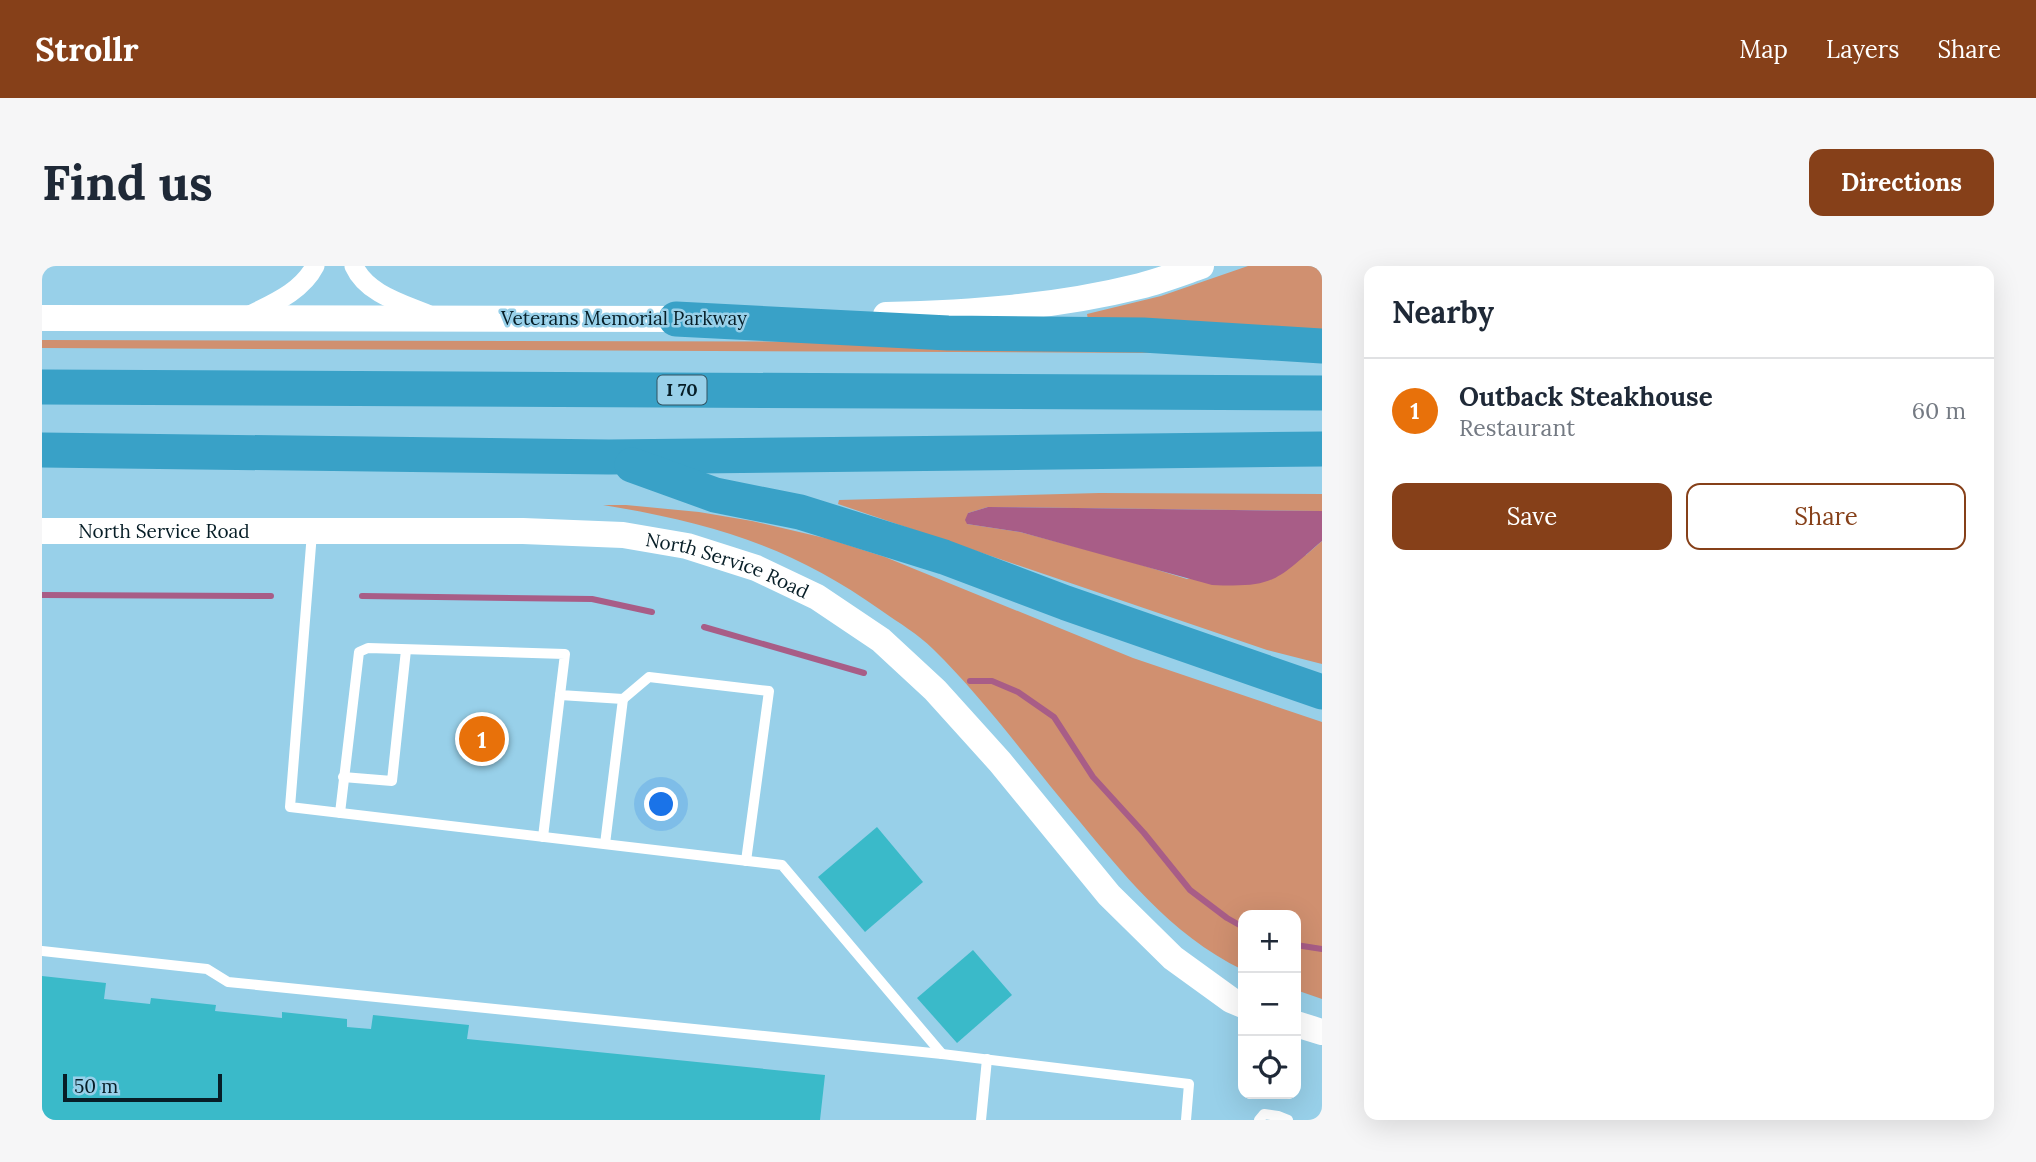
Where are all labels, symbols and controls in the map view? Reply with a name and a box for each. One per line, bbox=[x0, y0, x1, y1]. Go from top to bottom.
text: Strollr bbox=[35, 28, 139, 70]
text: Map bbox=[1739, 34, 1788, 65]
text: Layers bbox=[1826, 34, 1899, 65]
text: Share bbox=[1937, 34, 2001, 65]
button: Directions bbox=[1809, 149, 1994, 216]
text: Find us bbox=[42, 151, 213, 213]
text: Nearby bbox=[1392, 293, 1494, 331]
street label: Veterans Memorial Parkway bbox=[500, 306, 747, 330]
road number: I 70 bbox=[658, 376, 706, 405]
text: Outback Steakhouse bbox=[1459, 380, 1713, 413]
text: 1 bbox=[1410, 396, 1420, 425]
text: 60 m bbox=[1912, 396, 1966, 425]
text: Restaurant bbox=[1459, 413, 1575, 442]
button: Save bbox=[1392, 483, 1672, 550]
button: Share bbox=[1686, 483, 1966, 550]
street label: North Service Road bbox=[78, 519, 250, 543]
street label: North Service Road bbox=[644, 527, 813, 603]
pin: 1 bbox=[459, 713, 505, 765]
your location bbox=[644, 787, 678, 821]
map controls bbox=[1238, 910, 1301, 1099]
button: + bbox=[1238, 910, 1301, 973]
button: − bbox=[1238, 973, 1301, 1036]
button: locate bbox=[1238, 1036, 1301, 1099]
scale bar bbox=[63, 1071, 222, 1103]
text: 50 m bbox=[74, 1074, 118, 1098]

